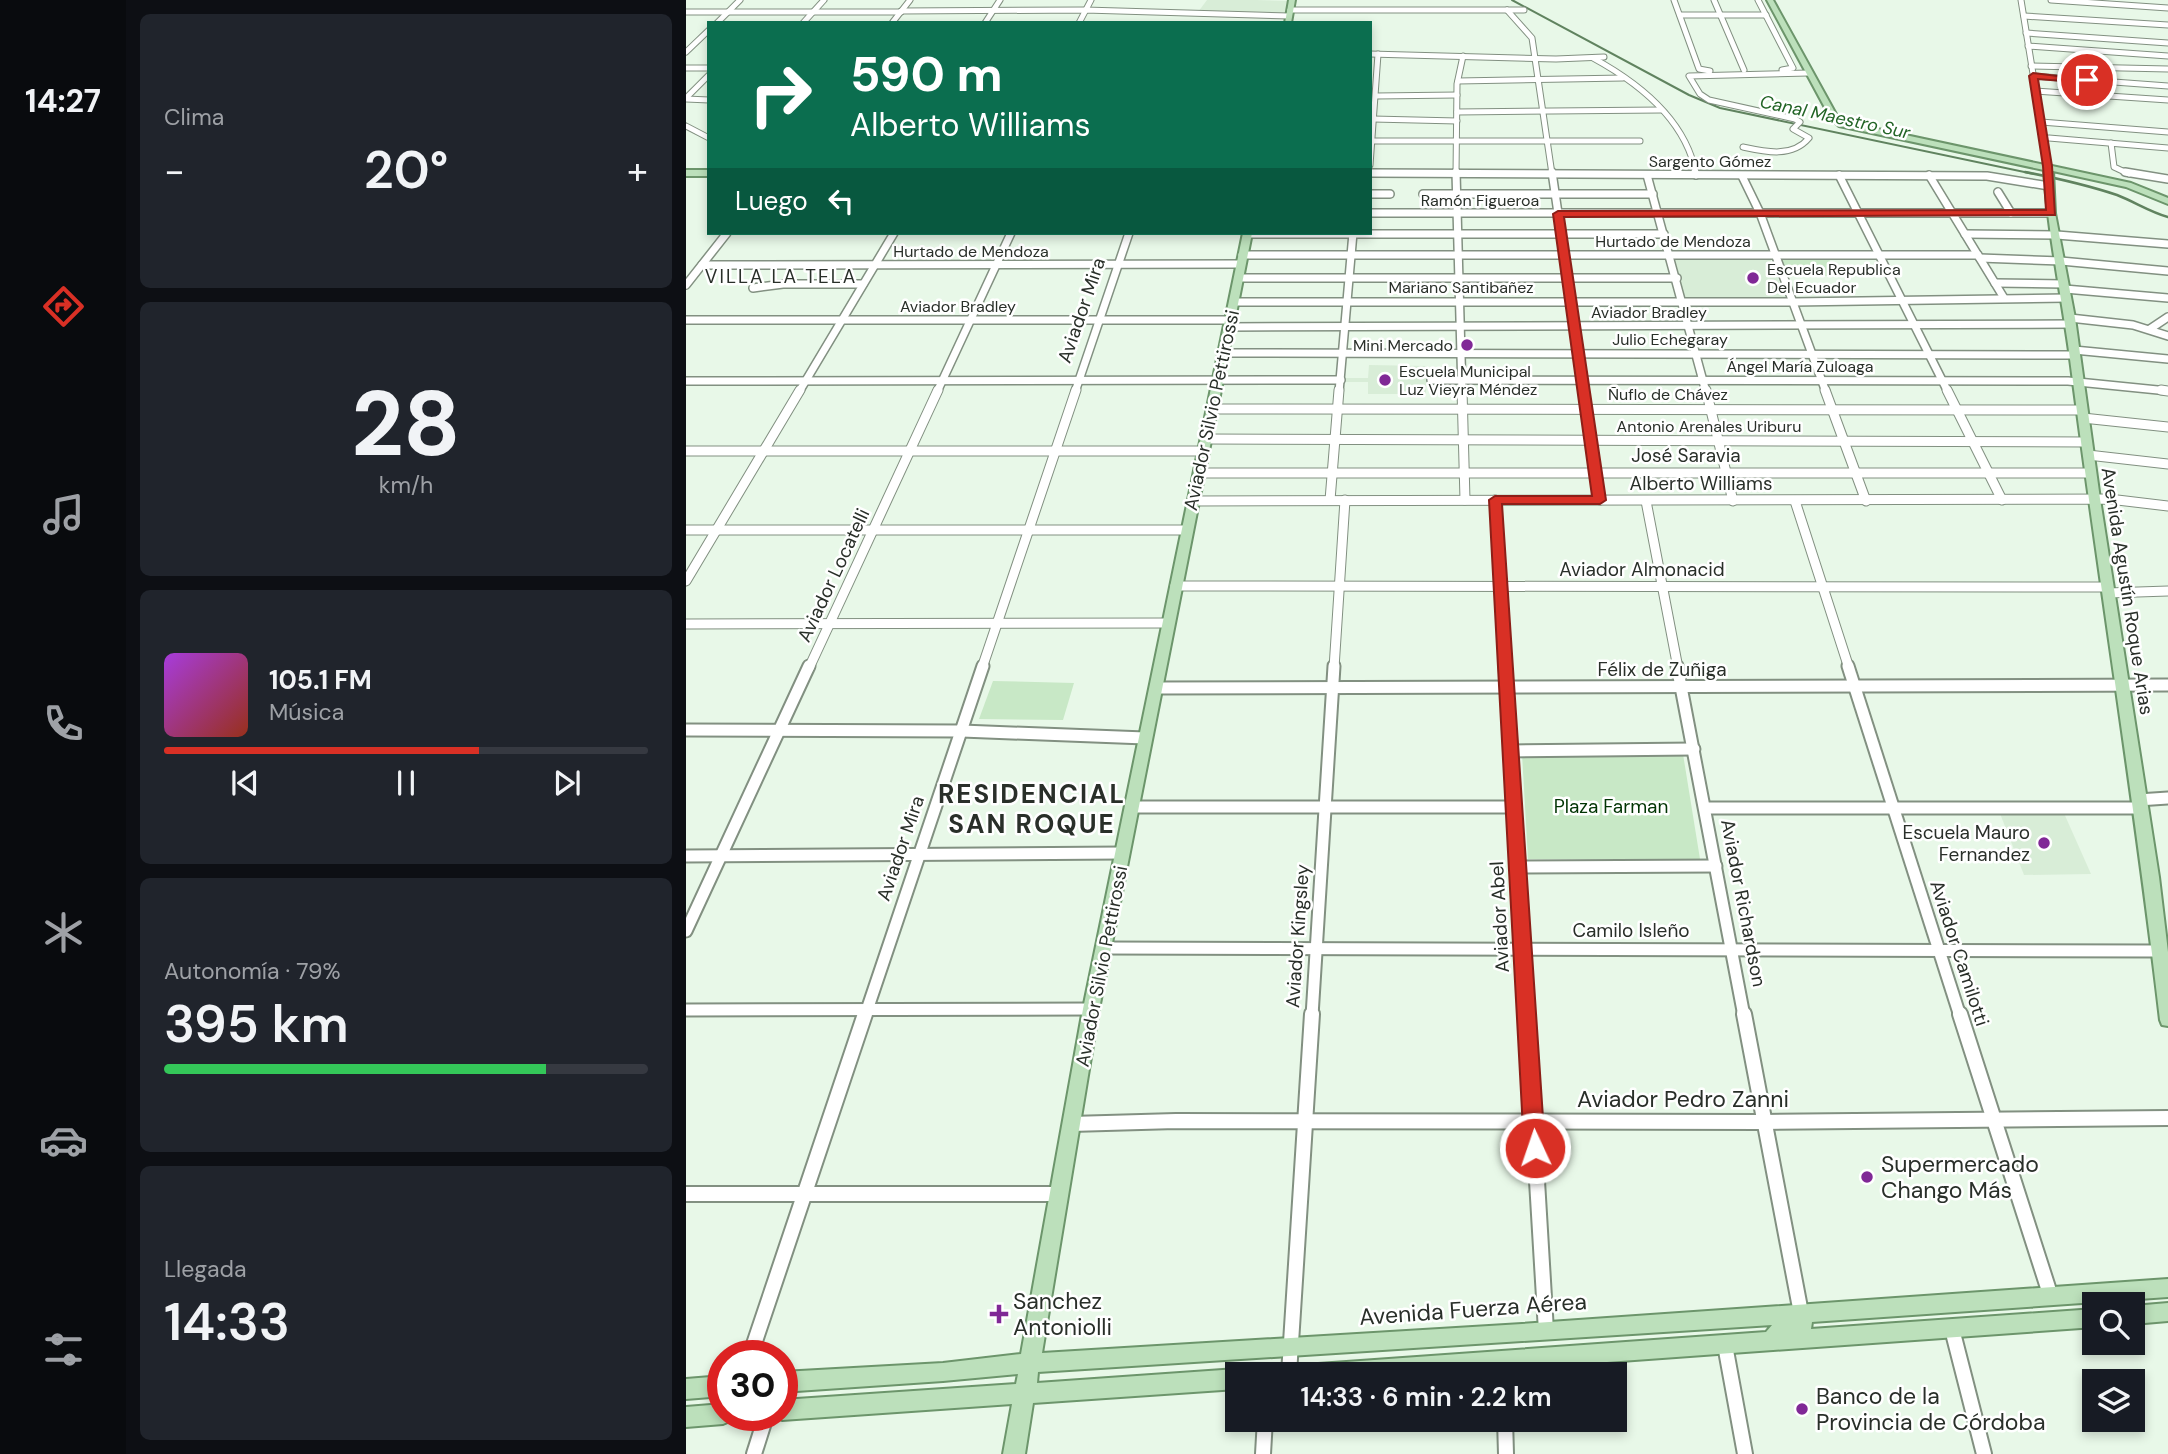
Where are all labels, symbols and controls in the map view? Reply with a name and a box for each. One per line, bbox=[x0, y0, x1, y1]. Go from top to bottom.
text: 590 m bbox=[850, 42, 1003, 106]
icon: right bbox=[735, 49, 826, 140]
pin bbox=[2057, 50, 2117, 110]
icon: arrive bbox=[2068, 61, 2106, 99]
text: 14:27 bbox=[25, 80, 101, 122]
water label: Canal Maestro Sur bbox=[1758, 89, 1914, 145]
text: Clima bbox=[164, 102, 224, 132]
text: Alberto Williams bbox=[850, 104, 1091, 146]
text: 20° bbox=[364, 136, 448, 204]
text: − bbox=[164, 146, 185, 196]
text: + bbox=[627, 146, 648, 196]
street label: Sargento Gómez bbox=[1649, 151, 1771, 172]
icon: left bbox=[822, 182, 860, 220]
text: Luego bbox=[735, 184, 808, 218]
street label: Ramón Figueroa bbox=[1421, 190, 1539, 211]
street label: Hurtado de Mendoza bbox=[1595, 231, 1751, 252]
street label: Hurtado de Mendoza bbox=[893, 241, 1049, 262]
street label: Aviador Mira bbox=[1052, 254, 1111, 366]
place label: Escuela Republica Del Ecuador bbox=[1767, 259, 1901, 298]
district label: VILLA LA TELA bbox=[705, 264, 857, 289]
marker: Escuela Republica Del Ecuador bbox=[1745, 270, 1761, 286]
street label: Mariano Santibañez bbox=[1388, 277, 1534, 298]
icon: directions bbox=[39, 282, 88, 331]
street label: Aviador Bradley bbox=[900, 296, 1016, 317]
street label: Aviador Bradley bbox=[1591, 302, 1707, 323]
street label: Aviador Silvio Pettirossi bbox=[1178, 307, 1245, 513]
street label: Julio Echegaray bbox=[1612, 329, 1728, 350]
place label: Mini Mercado bbox=[1353, 335, 1453, 356]
marker: Mini Mercado bbox=[1459, 337, 1475, 353]
street label: Ángel María Zuloaga bbox=[1726, 356, 1874, 377]
place label: Escuela Municipal Luz Vieyra Méndez bbox=[1399, 361, 1537, 400]
text: 28 bbox=[351, 365, 461, 483]
marker: Escuela Municipal Luz Vieyra Méndez bbox=[1377, 372, 1393, 388]
street label: Ñuflo de Chávez bbox=[1608, 384, 1728, 405]
street label: Antonio Arenales Uriburu bbox=[1617, 416, 1801, 437]
street label: José Saravia bbox=[1631, 443, 1741, 468]
street label: Avenida Agustín Roque Arias bbox=[2096, 465, 2159, 717]
text: km/h bbox=[379, 470, 433, 500]
street label: Alberto Williams bbox=[1630, 471, 1772, 496]
icon: music bbox=[39, 490, 88, 539]
street label: Aviador Locatelli bbox=[792, 504, 875, 646]
street label: Aviador Almonacid bbox=[1559, 557, 1725, 582]
street label: Félix de Zuñiga bbox=[1597, 657, 1727, 682]
text: 105.1 FM bbox=[269, 663, 372, 697]
text: Música bbox=[269, 697, 344, 727]
icon: phone bbox=[39, 699, 88, 748]
icon: previous bbox=[226, 764, 264, 802]
icon: pause bbox=[387, 764, 425, 802]
icon: next bbox=[548, 764, 586, 802]
district label: RESIDENCIAL SAN ROQUE bbox=[938, 777, 1126, 841]
street label: Aviador Mira bbox=[871, 792, 930, 904]
park label: Plaza Farman bbox=[1554, 794, 1668, 819]
street label: Aviador Richardson bbox=[1715, 817, 1772, 989]
place label: Escuela Mauro Fernandez bbox=[1902, 820, 2030, 867]
marker: Escuela Mauro Fernandez bbox=[2036, 835, 2052, 851]
street label: Aviador Abel bbox=[1484, 861, 1515, 973]
street label: Aviador Silvio Pettirossi bbox=[1070, 863, 1133, 1069]
street label: Aviador Kingsley bbox=[1280, 863, 1315, 1009]
street label: Aviador Camilotti bbox=[1924, 877, 1995, 1029]
icon: climate bbox=[39, 908, 88, 957]
street label: Camilo Isleño bbox=[1572, 918, 1690, 943]
text: Autonomía · 79% bbox=[164, 956, 341, 986]
text: 395 km bbox=[164, 990, 349, 1058]
street label: Aviador Pedro Zanni bbox=[1577, 1084, 1789, 1114]
position arrow bbox=[1498, 1111, 1572, 1185]
icon: car bbox=[39, 1116, 88, 1165]
place label: Supermercado Chango Más bbox=[1881, 1149, 2039, 1205]
marker: Supermercado Chango Más bbox=[1859, 1169, 1875, 1185]
text: Llegada bbox=[164, 1254, 247, 1284]
place label: Sanchez Antoniolli bbox=[1013, 1286, 1112, 1342]
street label: Avenida Fuerza Aérea bbox=[1358, 1286, 1588, 1332]
text: 14:33 bbox=[164, 1288, 290, 1356]
map controls bbox=[2082, 1292, 2145, 1432]
button: search bbox=[2082, 1292, 2145, 1355]
marker: Sanchez Antoniolli bbox=[991, 1306, 1007, 1322]
icon: filters bbox=[39, 1325, 88, 1374]
speed limit sign: 30 bbox=[707, 1340, 798, 1431]
button: layers bbox=[2082, 1369, 2145, 1432]
text: 14:33 · 6 min · 2.2 km bbox=[1300, 1380, 1552, 1414]
place label: Banco de la Provincia de Córdoba bbox=[1816, 1381, 2045, 1437]
marker: Banco de la Provincia de Córdoba bbox=[1794, 1401, 1810, 1417]

